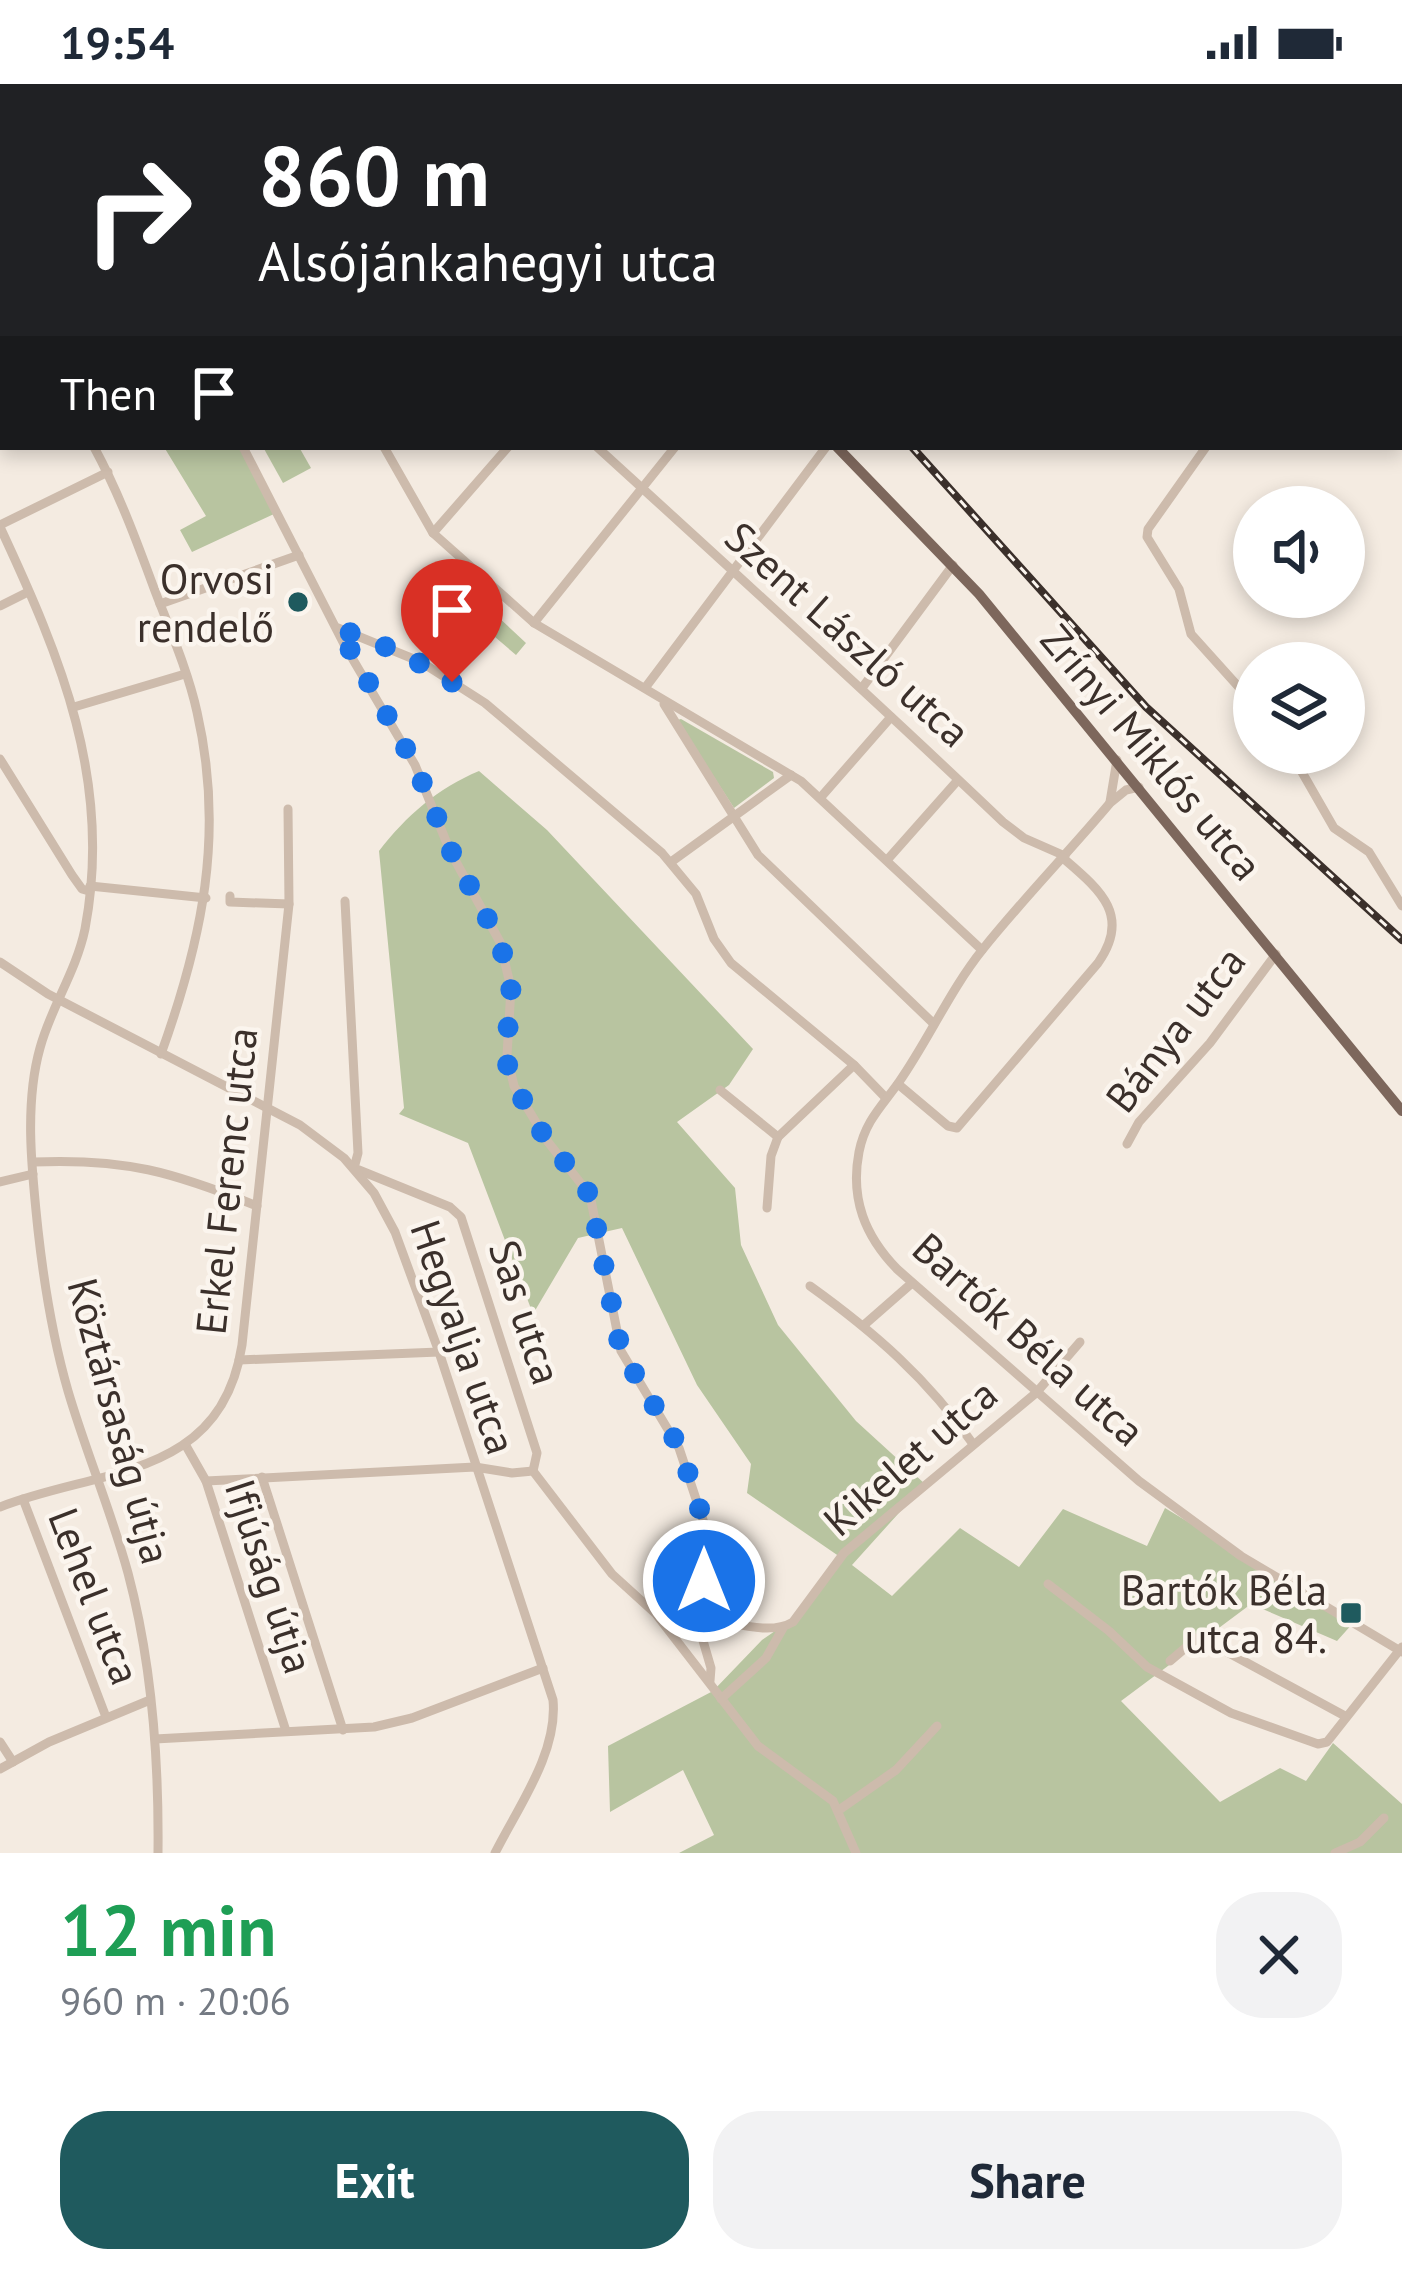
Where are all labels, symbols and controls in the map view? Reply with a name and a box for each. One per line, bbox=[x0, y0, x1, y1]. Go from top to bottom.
text: 19:54 bbox=[60, 13, 174, 71]
text: 860 m bbox=[258, 120, 490, 229]
icon: right bbox=[60, 132, 216, 288]
text: Alsójánkahegyi utca bbox=[258, 226, 718, 296]
icon: arrive bbox=[181, 360, 247, 426]
text: Then bbox=[60, 364, 157, 422]
map controls bbox=[1233, 486, 1365, 774]
button: sound bbox=[1233, 486, 1365, 618]
street label: Szent László utca bbox=[714, 509, 982, 759]
place label: Orvosi rendelő bbox=[137, 551, 274, 654]
pin bbox=[401, 559, 503, 682]
icon: arrive bbox=[419, 577, 485, 643]
marker: Orvosi rendelő bbox=[285, 589, 311, 615]
street label: Zrínyi Miklós utca bbox=[1029, 613, 1275, 891]
button: layers bbox=[1233, 642, 1365, 774]
street label: Bánya utca bbox=[1093, 935, 1257, 1123]
street label: Erkel Ferenc utca bbox=[183, 1025, 269, 1337]
street label: Hegyalja utca bbox=[398, 1213, 530, 1461]
street label: Bartók Béla utca bbox=[901, 1220, 1157, 1458]
street label: Sas utca bbox=[477, 1233, 575, 1391]
street label: Köztársaság útja bbox=[55, 1272, 185, 1570]
street label: Kikelet utca bbox=[812, 1366, 1008, 1548]
street label: Ifjúság útja bbox=[213, 1472, 327, 1680]
street label: Lehel utca bbox=[36, 1500, 154, 1692]
position arrow bbox=[641, 1518, 767, 1644]
place label: Bartók Béla utca 84. bbox=[1121, 1562, 1327, 1665]
marker: Bartók Béla utca 84. bbox=[1338, 1600, 1364, 1626]
text: 12 min bbox=[60, 1883, 276, 1976]
button: close bbox=[1216, 1892, 1342, 2018]
text: 960 m · 20:06 bbox=[60, 1975, 291, 2026]
button: Exit bbox=[60, 2111, 689, 2249]
button: Share bbox=[713, 2111, 1342, 2249]

